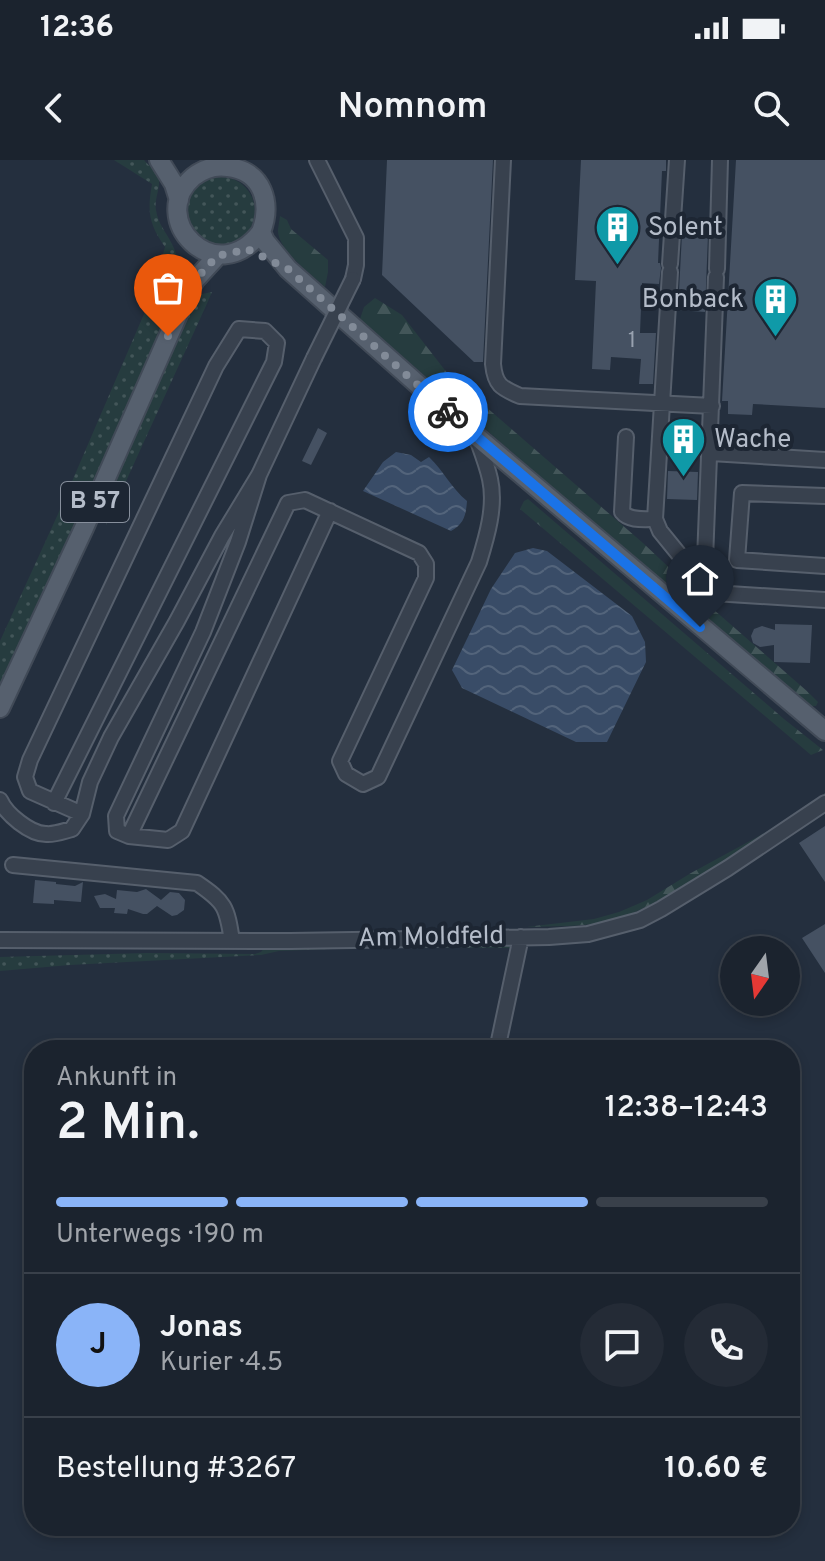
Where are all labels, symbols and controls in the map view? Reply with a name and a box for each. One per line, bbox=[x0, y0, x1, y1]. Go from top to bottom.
text: 12:36 bbox=[40, 10, 114, 47]
text: Nomnom bbox=[338, 85, 487, 131]
icon: back bbox=[32, 86, 76, 130]
icon: search bbox=[749, 86, 793, 130]
building icon: Solent bbox=[593, 204, 641, 267]
place label: Solent bbox=[648, 212, 723, 245]
pin bbox=[134, 254, 202, 336]
icon: bag bbox=[146, 266, 190, 310]
building icon: Bonback bbox=[751, 276, 799, 339]
place label: Bonback bbox=[642, 284, 744, 317]
house number: 1 bbox=[628, 328, 636, 355]
courier bbox=[408, 372, 488, 452]
icon: bike bbox=[426, 390, 470, 434]
building icon: Wache bbox=[659, 416, 707, 479]
place label: Wache bbox=[714, 424, 791, 457]
road number: B 57 bbox=[61, 482, 129, 522]
pin bbox=[666, 545, 734, 627]
icon: home bbox=[678, 557, 722, 601]
street label: Am Moldfeld bbox=[358, 920, 504, 956]
north arrow bbox=[720, 936, 800, 1016]
map controls bbox=[720, 936, 800, 1016]
text: Ankunft in bbox=[56, 1062, 177, 1095]
text: 12:38–12:43 bbox=[605, 1090, 768, 1127]
text: 2 Min. bbox=[56, 1092, 200, 1158]
text: Unterwegs · 190 m bbox=[56, 1219, 264, 1252]
button: chat bbox=[580, 1303, 664, 1387]
button: phone bbox=[684, 1303, 768, 1387]
text: Jonas bbox=[160, 1310, 243, 1347]
text: J bbox=[90, 1327, 106, 1364]
text: Kurier · 4.5 bbox=[160, 1347, 283, 1380]
text: Bestellung #3267 bbox=[56, 1451, 296, 1488]
text: 10.60 € bbox=[664, 1451, 768, 1488]

